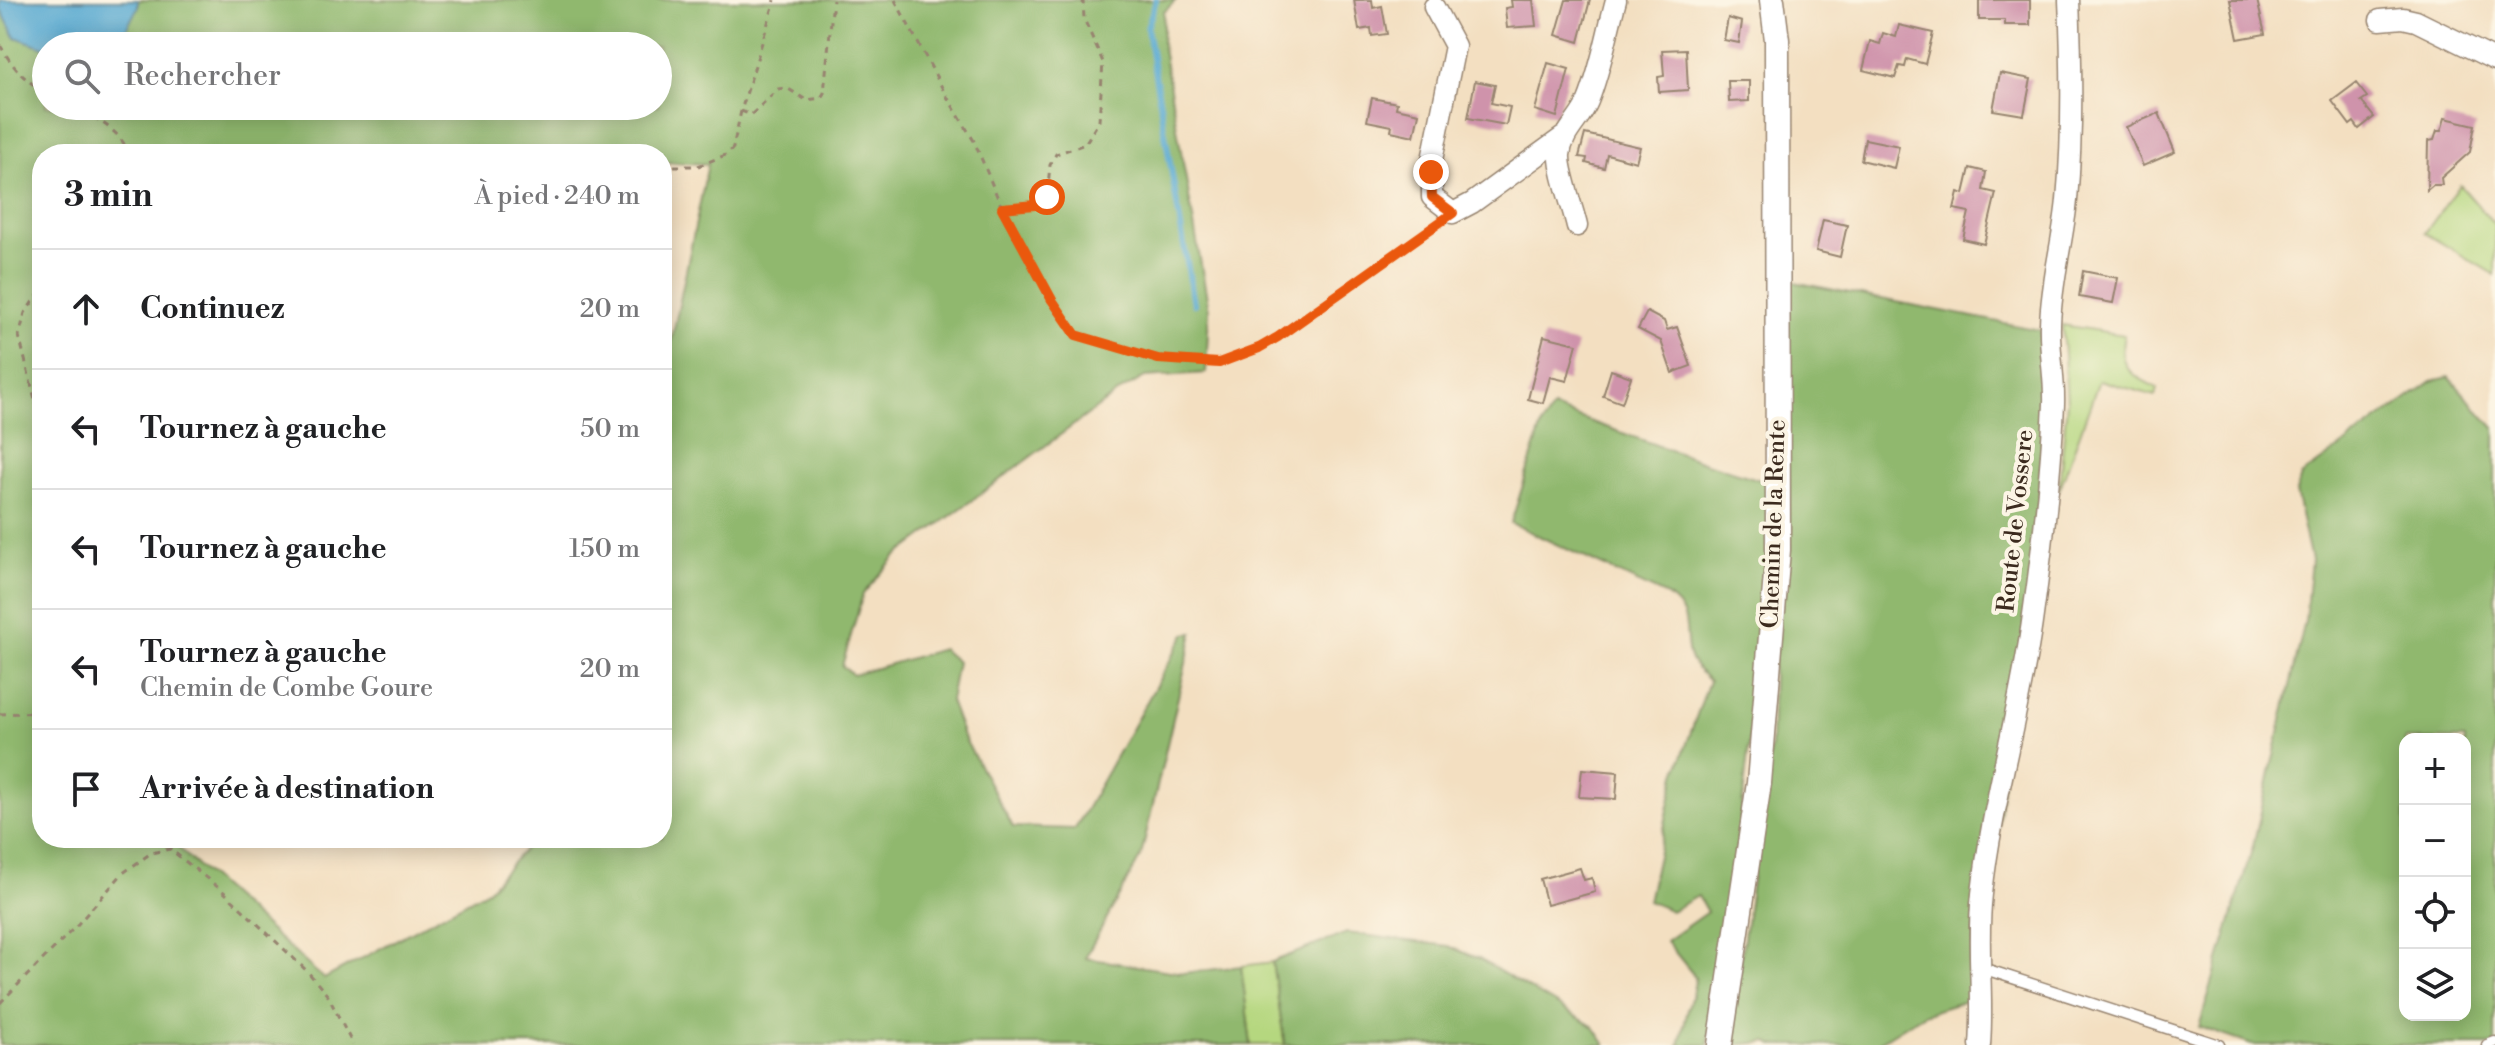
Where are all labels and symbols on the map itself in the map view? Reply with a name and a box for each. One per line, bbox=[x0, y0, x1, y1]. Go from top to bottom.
route end bbox=[1413, 154, 1449, 190]
route start bbox=[1029, 179, 1065, 215]
street label: Chemin de la Rente bbox=[1755, 419, 1793, 629]
street label: Route de Vossere bbox=[1991, 428, 2041, 614]

